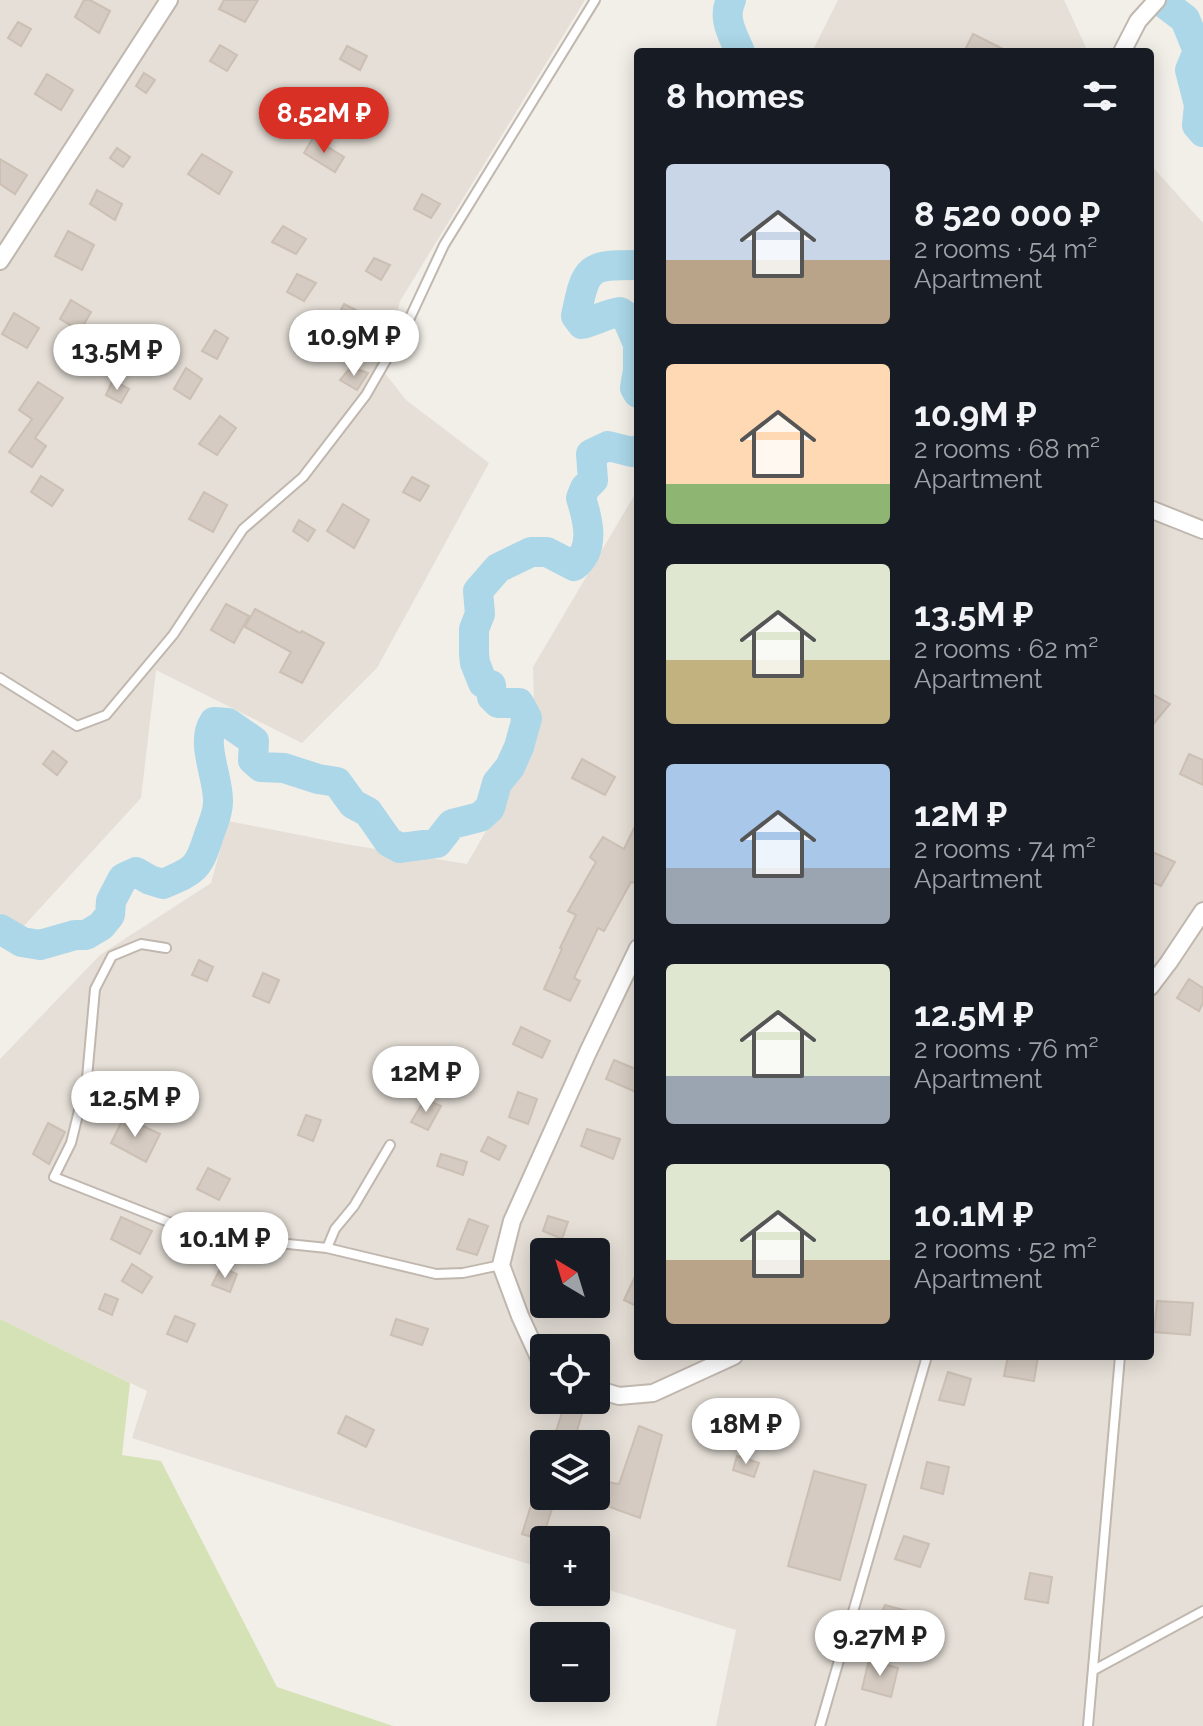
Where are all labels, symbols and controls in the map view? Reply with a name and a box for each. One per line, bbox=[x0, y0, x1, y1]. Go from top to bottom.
icon: filters bbox=[1078, 74, 1122, 118]
text: 8 homes bbox=[666, 76, 805, 116]
pin: 8.52M ₽ bbox=[250, 87, 398, 155]
text: 8.52M ₽ bbox=[277, 98, 371, 128]
text: 8 520 000 ₽ bbox=[914, 194, 1100, 234]
icon: home bbox=[730, 196, 826, 292]
text: 2 rooms · 54 m² bbox=[914, 234, 1097, 264]
text: Apartment bbox=[914, 264, 1043, 294]
pin: 10.9M ₽ bbox=[280, 310, 428, 378]
text: 10.9M ₽ bbox=[307, 321, 401, 351]
pin: 13.5M ₽ bbox=[43, 324, 191, 392]
text: 13.5M ₽ bbox=[71, 335, 163, 365]
text: 10.9M ₽ bbox=[914, 394, 1037, 434]
icon: home bbox=[730, 396, 826, 492]
text: 2 rooms · 68 m² bbox=[914, 434, 1100, 464]
text: Apartment bbox=[914, 464, 1043, 494]
text: 13.5M ₽ bbox=[914, 594, 1034, 634]
icon: home bbox=[730, 596, 826, 692]
text: 2 rooms · 62 m² bbox=[914, 634, 1098, 664]
text: Apartment bbox=[914, 664, 1043, 694]
text: 12M ₽ bbox=[914, 794, 1007, 834]
icon: home bbox=[730, 796, 826, 892]
text: 2 rooms · 74 m² bbox=[914, 834, 1096, 864]
text: Apartment bbox=[914, 864, 1043, 894]
text: 12.5M ₽ bbox=[914, 994, 1034, 1034]
icon: home bbox=[730, 996, 826, 1092]
text: 2 rooms · 76 m² bbox=[914, 1034, 1099, 1064]
pin: 12M ₽ bbox=[370, 1046, 482, 1114]
text: 12M ₽ bbox=[390, 1057, 462, 1087]
text: Apartment bbox=[914, 1064, 1043, 1094]
pin: 12.5M ₽ bbox=[61, 1071, 209, 1139]
text: 12.5M ₽ bbox=[89, 1082, 181, 1112]
text: 10.1M ₽ bbox=[914, 1194, 1033, 1234]
icon: home bbox=[730, 1196, 826, 1292]
pin: 10.1M ₽ bbox=[151, 1212, 299, 1280]
text: 10.1M ₽ bbox=[179, 1223, 271, 1253]
text: 2 rooms · 52 m² bbox=[914, 1234, 1097, 1264]
north arrow bbox=[530, 1238, 610, 1318]
map controls bbox=[530, 1238, 610, 1702]
text: Apartment bbox=[914, 1264, 1043, 1294]
button: locate bbox=[530, 1334, 610, 1414]
pin: 18M ₽ bbox=[690, 1398, 802, 1466]
text: 18M ₽ bbox=[710, 1409, 782, 1439]
button: layers bbox=[530, 1430, 610, 1510]
button: + bbox=[530, 1526, 610, 1606]
pin: 9.27M ₽ bbox=[806, 1610, 954, 1678]
text: 9.27M ₽ bbox=[833, 1621, 927, 1651]
button: − bbox=[530, 1622, 610, 1702]

